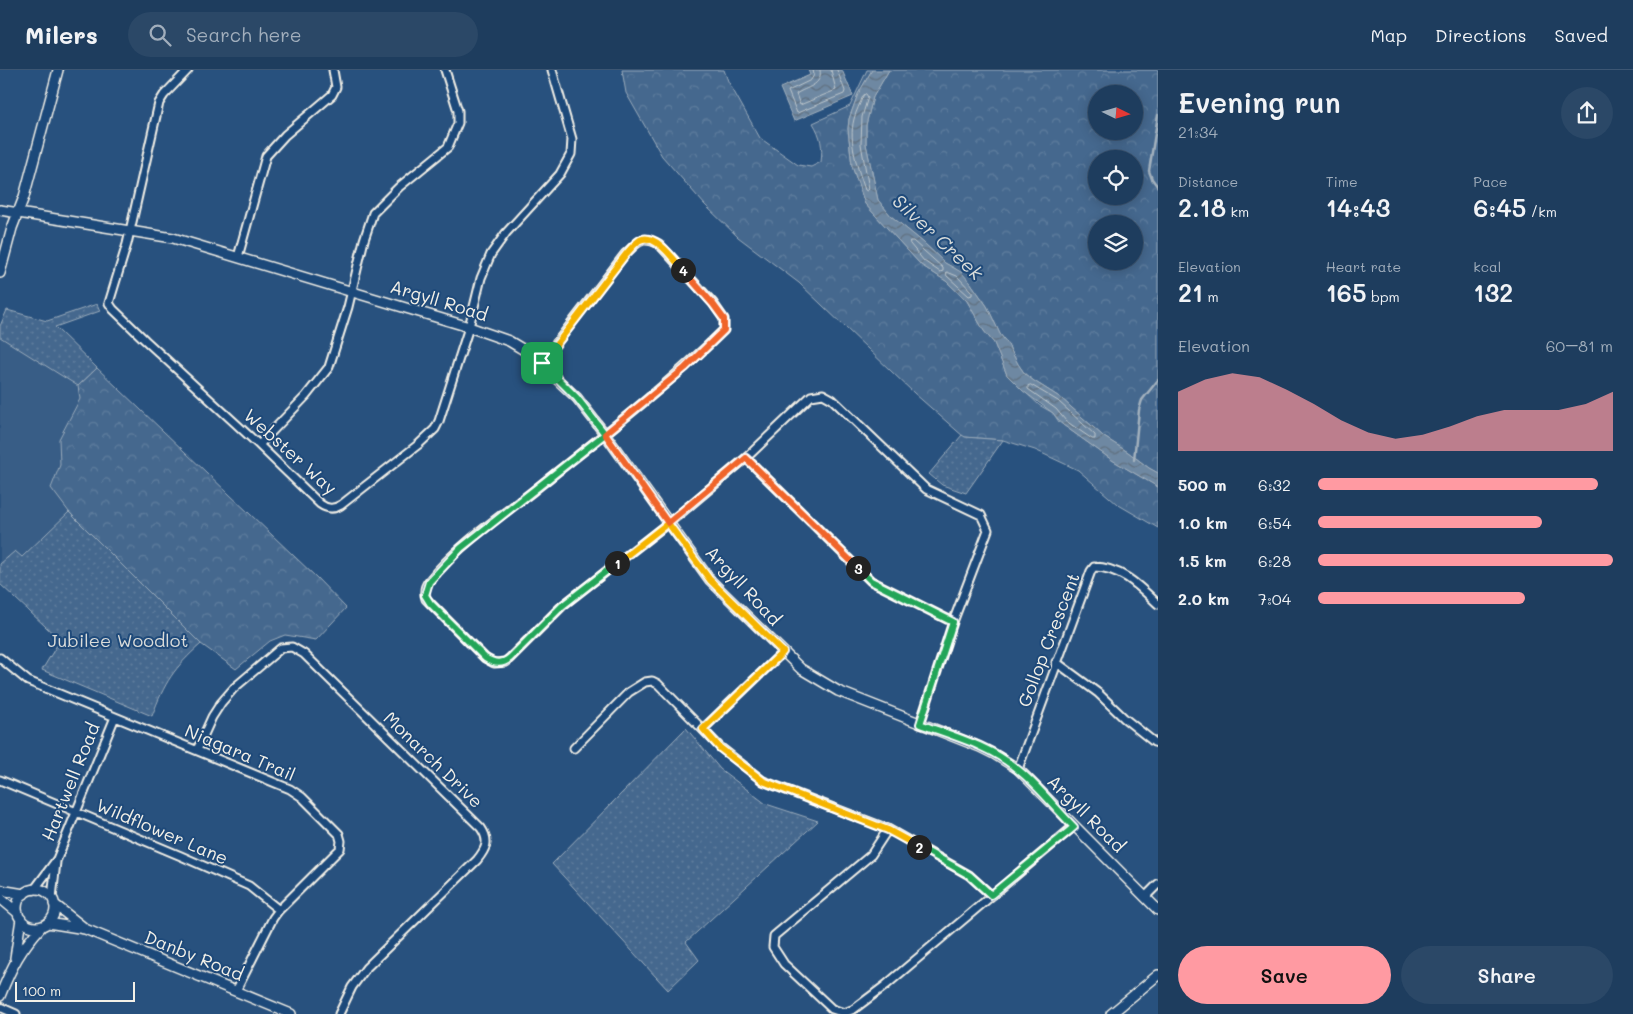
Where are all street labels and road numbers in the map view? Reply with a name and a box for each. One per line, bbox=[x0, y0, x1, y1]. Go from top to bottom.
street label: Argyll Road bbox=[388, 274, 491, 326]
street label: Webster Way bbox=[239, 403, 342, 499]
street label: Argyll Road bbox=[701, 540, 787, 630]
street label: Gollop Crescent bbox=[1011, 569, 1085, 710]
street label: Monarch Drive bbox=[379, 706, 489, 813]
street label: Niagara Trail bbox=[181, 718, 299, 786]
street label: Hartwell Road bbox=[35, 719, 105, 844]
street label: Argyll Road bbox=[1043, 769, 1131, 857]
street label: Wildflower Lane bbox=[93, 792, 232, 870]
street label: Danby Road bbox=[141, 924, 248, 986]

